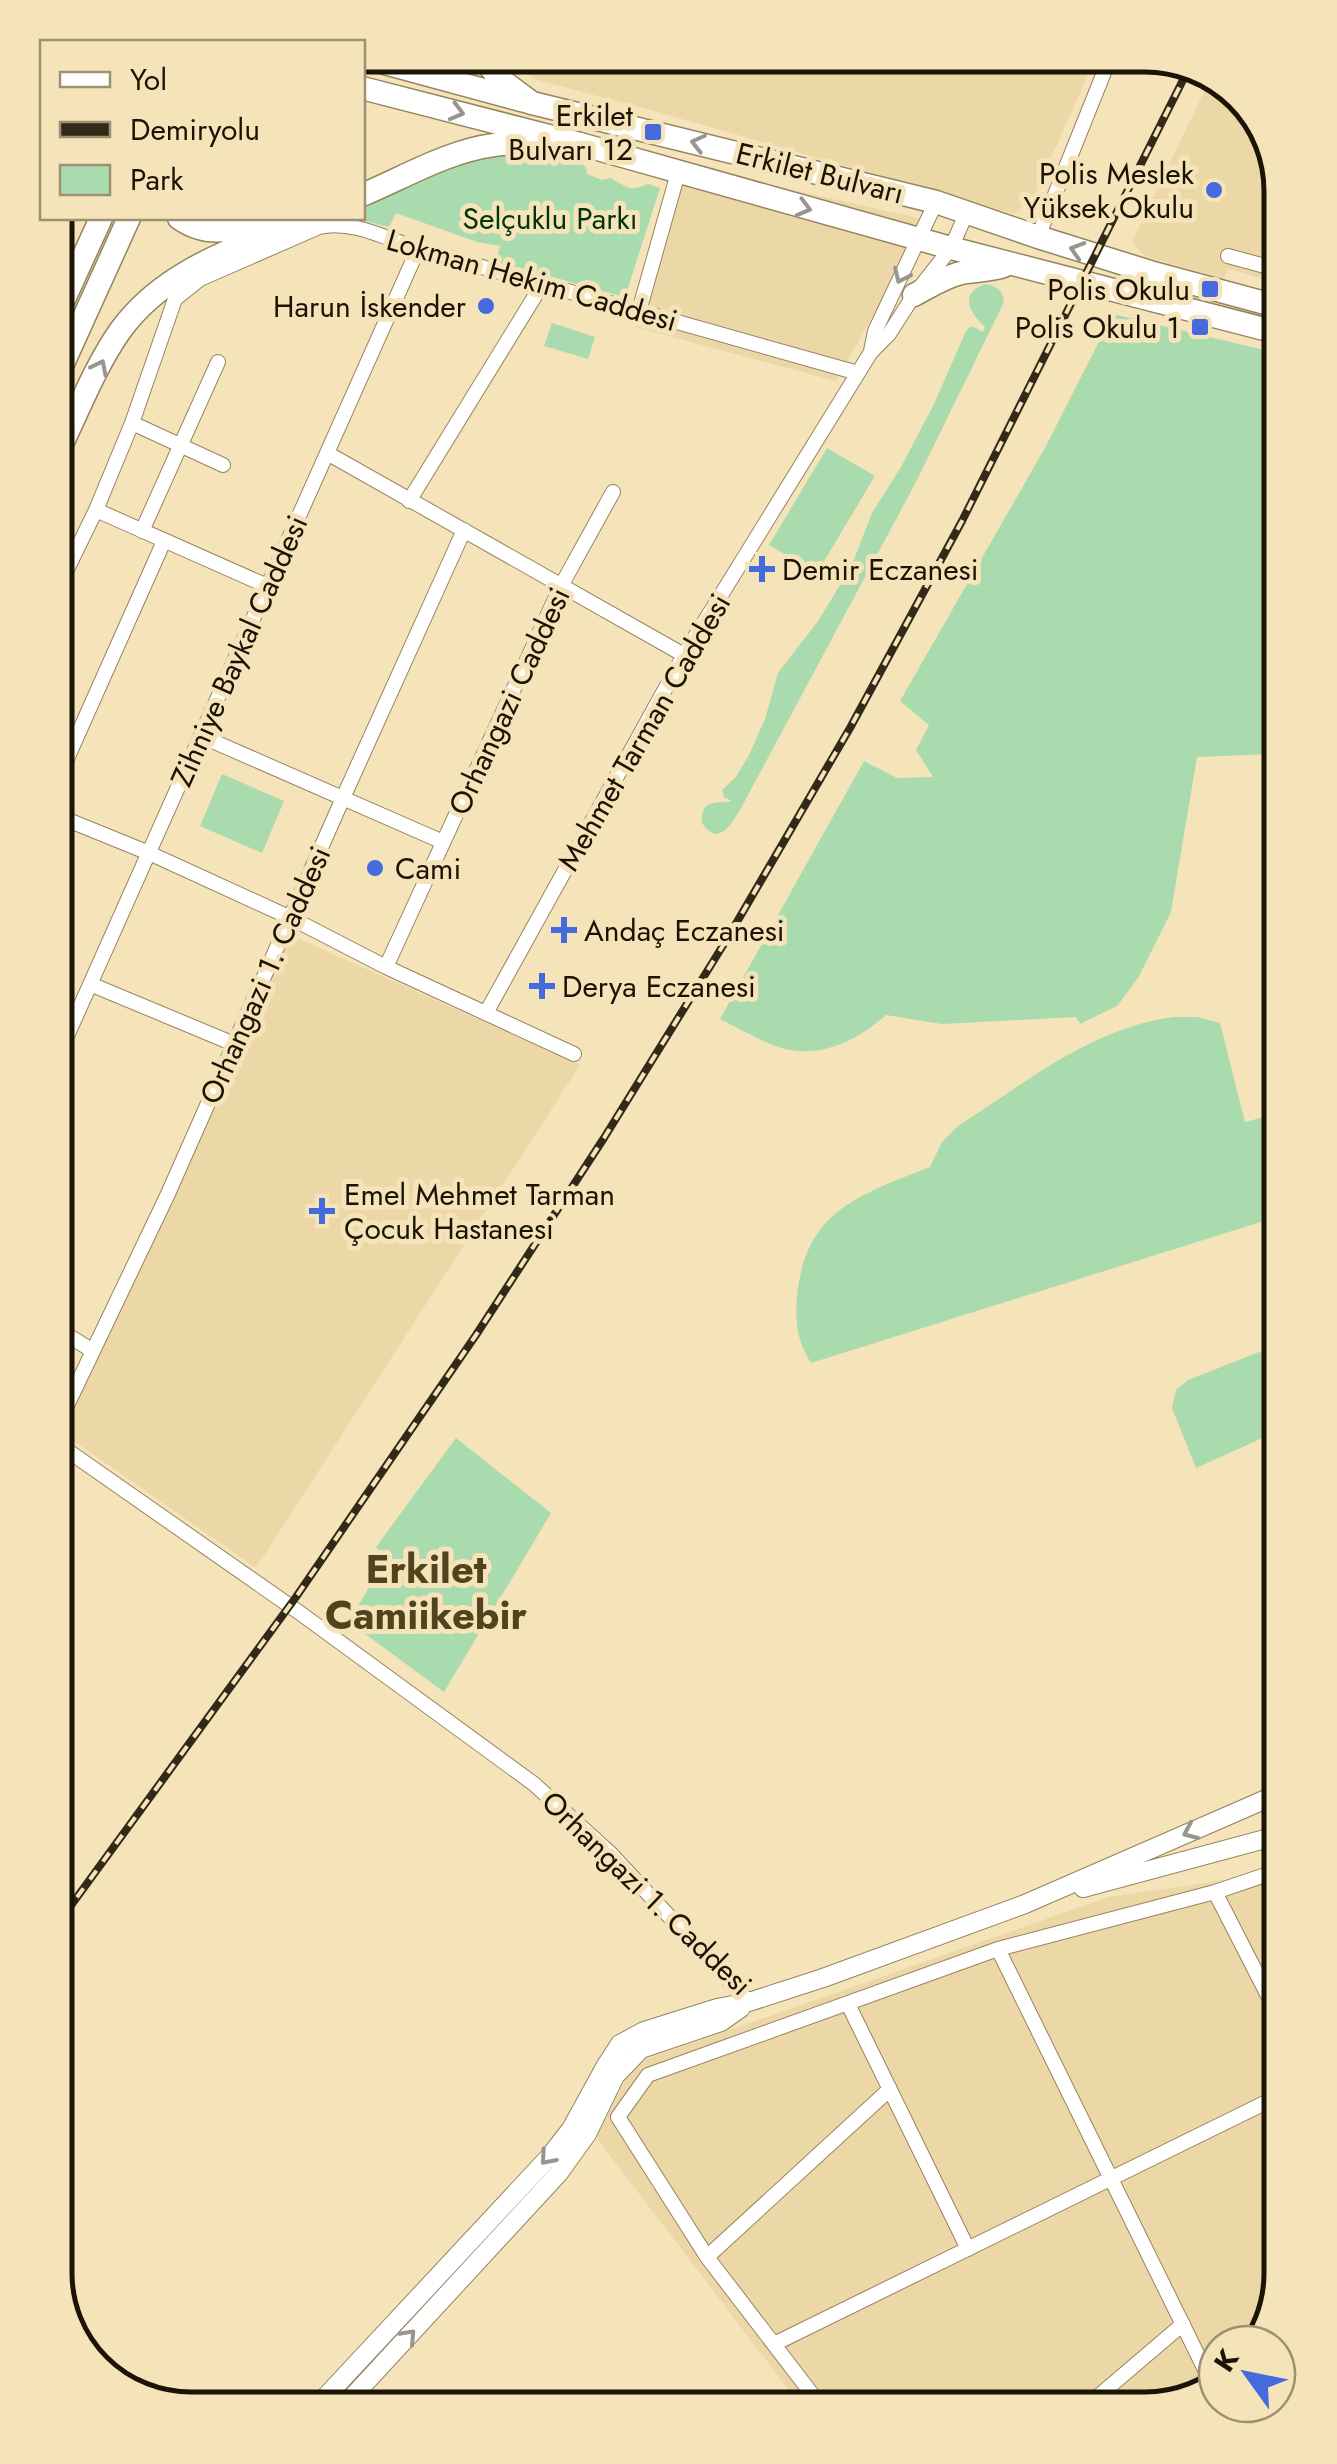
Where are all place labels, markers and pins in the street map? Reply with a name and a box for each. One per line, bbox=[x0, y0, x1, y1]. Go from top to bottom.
place label: Erkilet Bulvarı 12 bbox=[508, 94, 634, 171]
marker: Erkilet Bulvarı 12 bbox=[642, 121, 664, 143]
place label: Polis Meslek Yüksek Okulu bbox=[1023, 152, 1195, 229]
marker: Polis Meslek Yüksek Okulu bbox=[1203, 179, 1225, 201]
place label: Polis Okulu bbox=[1047, 268, 1190, 311]
marker: Polis Okulu bbox=[1199, 278, 1221, 300]
place label: Harun İskender bbox=[273, 285, 467, 328]
marker: Harun İskender bbox=[475, 295, 497, 317]
place label: Polis Okulu 1 bbox=[1015, 306, 1180, 349]
marker: Polis Okulu 1 bbox=[1189, 316, 1211, 338]
place label: Demir Eczanesi bbox=[782, 548, 979, 591]
marker: Demir Eczanesi bbox=[751, 558, 773, 580]
place label: Cami bbox=[395, 847, 461, 890]
marker: Cami bbox=[364, 857, 386, 879]
place label: Andaç Eczanesi bbox=[584, 909, 785, 952]
marker: Andaç Eczanesi bbox=[553, 919, 575, 941]
place label: Derya Eczanesi bbox=[562, 965, 756, 1008]
marker: Derya Eczanesi bbox=[531, 975, 553, 997]
place label: Emel Mehmet Tarman Çocuk Hastanesi bbox=[344, 1173, 615, 1250]
marker: Emel Mehmet Tarman Çocuk Hastanesi bbox=[309, 1198, 335, 1224]

